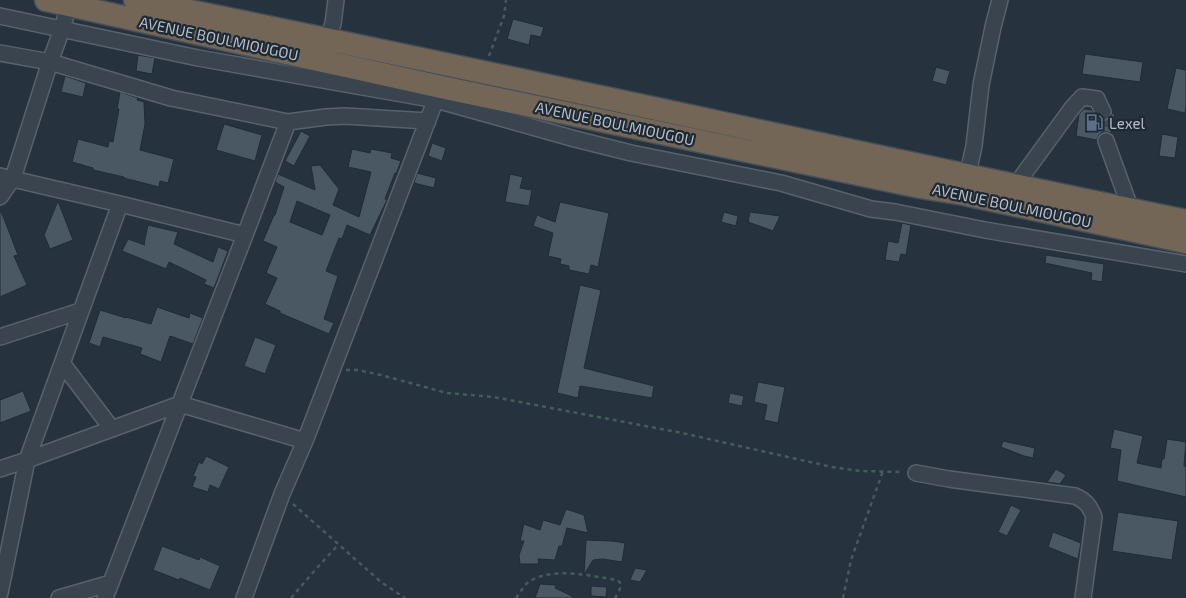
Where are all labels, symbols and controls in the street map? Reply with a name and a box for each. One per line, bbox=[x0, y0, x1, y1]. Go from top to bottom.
street label: AVENUE BOULMIOUGOU bbox=[138, 12, 300, 64]
street label: AVENUE BOULMIOUGOU bbox=[534, 97, 696, 149]
fuel station icon: Lexel bbox=[1085, 113, 1105, 133]
place label: Lexel bbox=[1109, 114, 1146, 132]
street label: AVENUE BOULMIOUGOU bbox=[931, 179, 1093, 231]

